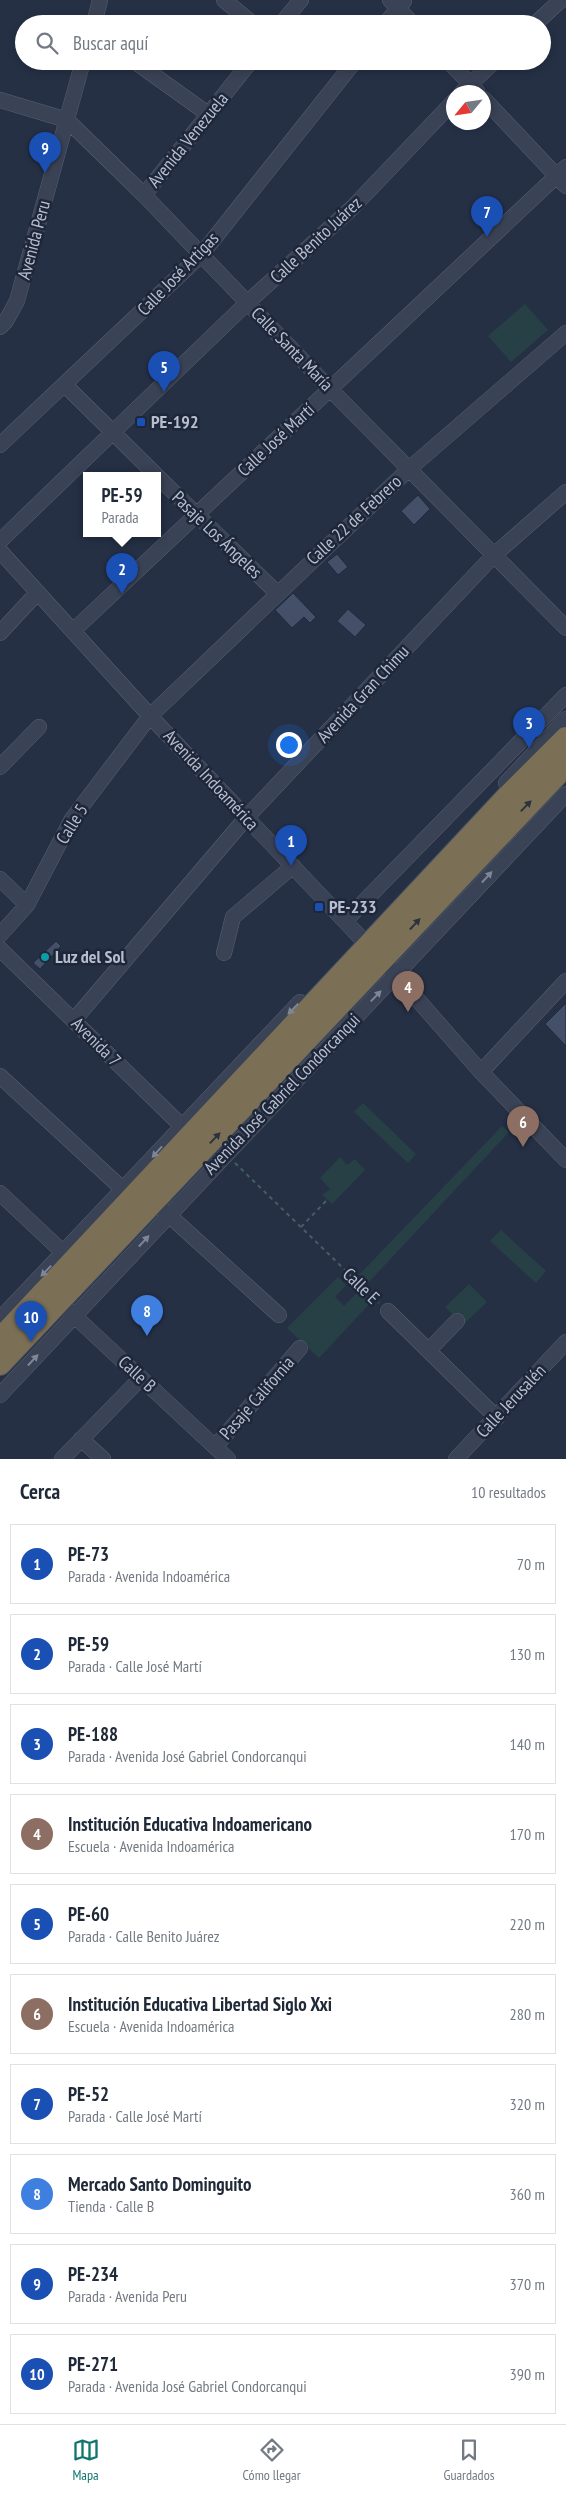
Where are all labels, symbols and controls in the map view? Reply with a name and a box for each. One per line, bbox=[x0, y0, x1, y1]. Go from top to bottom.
search box bbox=[15, 15, 551, 70]
icon: search bbox=[33, 29, 61, 57]
text: Buscar aquí bbox=[73, 31, 148, 55]
north arrow bbox=[446, 85, 491, 130]
street label: Avenida Venezuela bbox=[142, 87, 233, 192]
pin: 9 bbox=[29, 132, 61, 173]
street label: Calle Benito Juárez bbox=[265, 191, 366, 288]
pin: 7 bbox=[471, 196, 503, 237]
street label: Avenida Peru bbox=[12, 198, 55, 282]
street label: Calle José Artigas bbox=[132, 227, 223, 320]
street label: Calle Santa María bbox=[246, 302, 338, 396]
pin: 5 bbox=[148, 351, 180, 392]
street label: Calle José Martí bbox=[232, 398, 319, 481]
place label: PE-192 bbox=[151, 410, 199, 433]
marker: PE-192 bbox=[135, 416, 147, 428]
street label: Calle 22 de Febrero bbox=[301, 470, 406, 570]
popup bbox=[83, 472, 161, 537]
text: PE-59 bbox=[101, 483, 143, 507]
street label: Pasaje Los Ángeles bbox=[167, 486, 267, 583]
text: Parada bbox=[101, 507, 139, 527]
pin: 2 bbox=[106, 553, 138, 594]
street label: Avenida Gran Chimu bbox=[311, 640, 414, 747]
pin: 3 bbox=[513, 707, 545, 748]
street label: Avenida Indoamérica bbox=[159, 724, 264, 835]
your location bbox=[276, 732, 302, 758]
street label: Calle 5 bbox=[50, 799, 93, 848]
one-way arrow bbox=[520, 800, 532, 812]
pin: 1 bbox=[275, 825, 307, 866]
one-way arrow bbox=[481, 872, 493, 884]
place label: PE-233 bbox=[329, 895, 377, 918]
marker: PE-233 bbox=[313, 901, 325, 913]
one-way arrow bbox=[409, 918, 421, 930]
place label: Luz del Sol bbox=[55, 945, 125, 968]
marker: Luz del Sol bbox=[39, 951, 51, 963]
pin: 4 bbox=[392, 971, 424, 1012]
one-way arrow bbox=[370, 990, 382, 1002]
one-way arrow bbox=[287, 1003, 299, 1015]
street label: Avenida José Gabriel Condorcanqui bbox=[199, 1008, 365, 1179]
street label: Avenida 7 bbox=[67, 1012, 126, 1071]
pin: 6 bbox=[507, 1106, 539, 1147]
one-way arrow bbox=[209, 1133, 221, 1145]
one-way arrow bbox=[151, 1146, 163, 1158]
one-way arrow bbox=[138, 1235, 150, 1247]
street label: Calle E bbox=[338, 1263, 385, 1309]
one-way arrow bbox=[40, 1265, 52, 1277]
pin: 8 bbox=[131, 1295, 163, 1336]
pin: 10 bbox=[15, 1301, 47, 1342]
street label: Calle B bbox=[114, 1350, 161, 1397]
street label: Pasaje California bbox=[214, 1351, 299, 1444]
one-way arrow bbox=[27, 1354, 39, 1366]
street label: Calle Jerusalén bbox=[471, 1359, 550, 1442]
text: Cerca bbox=[20, 1478, 60, 1505]
text: 10 resultados bbox=[471, 1482, 546, 1502]
text: PE-73 bbox=[68, 1542, 109, 1566]
text: 1 bbox=[33, 1554, 41, 1574]
text: 70 m bbox=[517, 1554, 545, 1574]
text: Parada · Avenida Indoamérica bbox=[68, 1566, 230, 1586]
text: PE-59 bbox=[68, 1632, 109, 1656]
text: 2 bbox=[33, 1644, 41, 1664]
text: 130 m bbox=[510, 1644, 545, 1664]
text: Parada · Calle José Martí bbox=[68, 1656, 202, 1676]
text: PE-188 bbox=[68, 1722, 118, 1746]
text: 3 bbox=[33, 1734, 41, 1754]
text: 140 m bbox=[510, 1734, 545, 1754]
text: Parada · Avenida José Gabriel Condorcanqui bbox=[68, 1746, 307, 1766]
text: Institución Educativa Indoamericano bbox=[68, 1812, 312, 1836]
text: 4 bbox=[33, 1824, 41, 1844]
text: 170 m bbox=[510, 1824, 545, 1844]
text: Escuela · Avenida Indoamérica bbox=[68, 1836, 234, 1856]
text: PE-60 bbox=[68, 1902, 109, 1926]
text: 5 bbox=[33, 1914, 41, 1934]
text: 220 m bbox=[510, 1914, 545, 1934]
text: Parada · Calle Benito Juárez bbox=[68, 1926, 220, 1946]
text: Institución Educativa Libertad Siglo Xxi bbox=[68, 1992, 332, 2016]
text: 6 bbox=[33, 2004, 41, 2024]
text: 280 m bbox=[510, 2004, 545, 2024]
text: Escuela · Avenida Indoamérica bbox=[68, 2016, 234, 2036]
text: PE-52 bbox=[68, 2082, 109, 2106]
text: 7 bbox=[33, 2094, 41, 2114]
text: 320 m bbox=[510, 2094, 545, 2114]
text: Parada · Calle José Martí bbox=[68, 2106, 202, 2126]
text: Mercado Santo Dominguito bbox=[68, 2172, 251, 2196]
text: 8 bbox=[33, 2184, 41, 2204]
text: 360 m bbox=[510, 2184, 545, 2204]
text: Tienda · Calle B bbox=[68, 2196, 154, 2216]
text: PE-234 bbox=[68, 2262, 118, 2286]
text: 9 bbox=[33, 2274, 41, 2294]
text: 370 m bbox=[510, 2274, 545, 2294]
text: Parada · Avenida Peru bbox=[68, 2286, 187, 2306]
text: PE-271 bbox=[68, 2352, 118, 2376]
text: 10 bbox=[29, 2364, 45, 2384]
text: 390 m bbox=[510, 2364, 545, 2384]
text: Parada · Avenida José Gabriel Condorcanqui bbox=[68, 2376, 307, 2396]
tab: Mapa bbox=[72, 2436, 100, 2484]
tab: Cómo llegar bbox=[243, 2436, 300, 2484]
tab: Guardados bbox=[444, 2436, 494, 2484]

